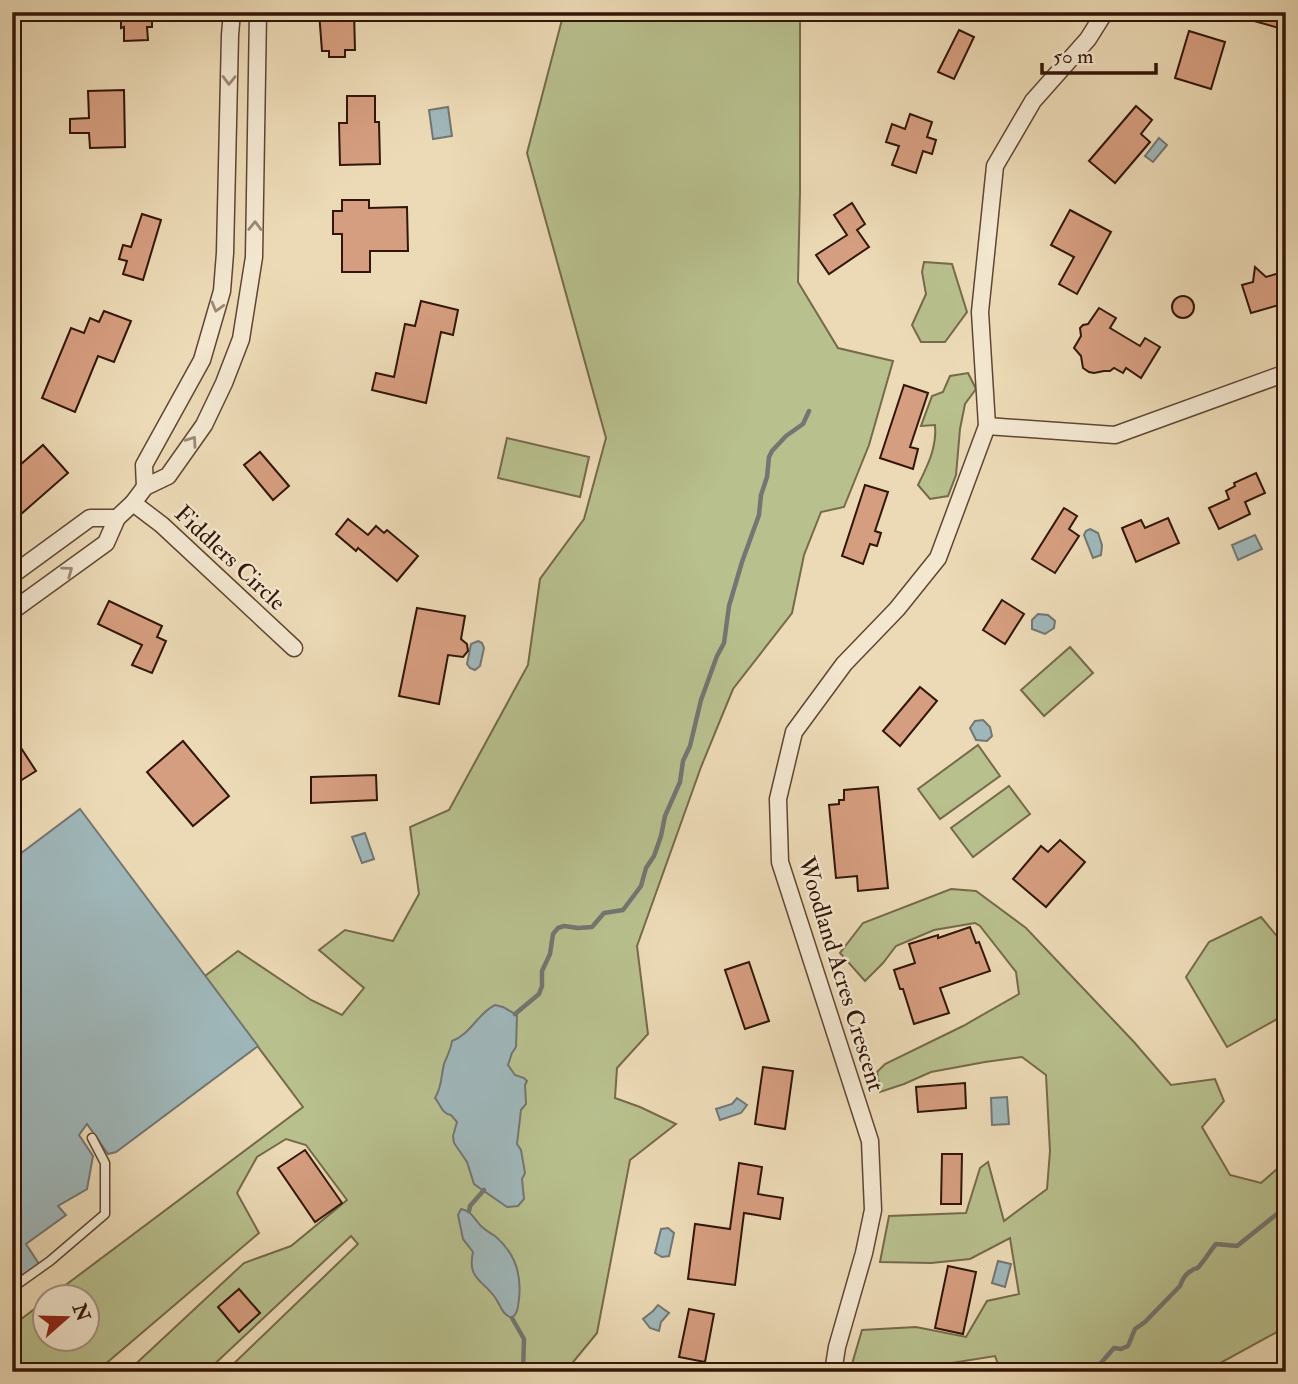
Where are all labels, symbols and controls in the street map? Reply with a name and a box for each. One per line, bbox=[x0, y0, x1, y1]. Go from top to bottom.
scale bar bbox=[1042, 32, 1156, 76]
text: 50 m bbox=[1053, 43, 1094, 70]
one-way arrow bbox=[221, 75, 236, 86]
one-way arrow bbox=[247, 220, 262, 231]
one-way arrow bbox=[211, 301, 226, 313]
one-way arrow bbox=[184, 436, 196, 449]
street label: Fiddlers Circle bbox=[168, 498, 292, 618]
one-way arrow bbox=[60, 567, 73, 579]
street label: Woodland Acres Crescent bbox=[790, 852, 892, 1095]
north arrow bbox=[32, 1282, 102, 1352]
text: N bbox=[67, 1299, 96, 1326]

